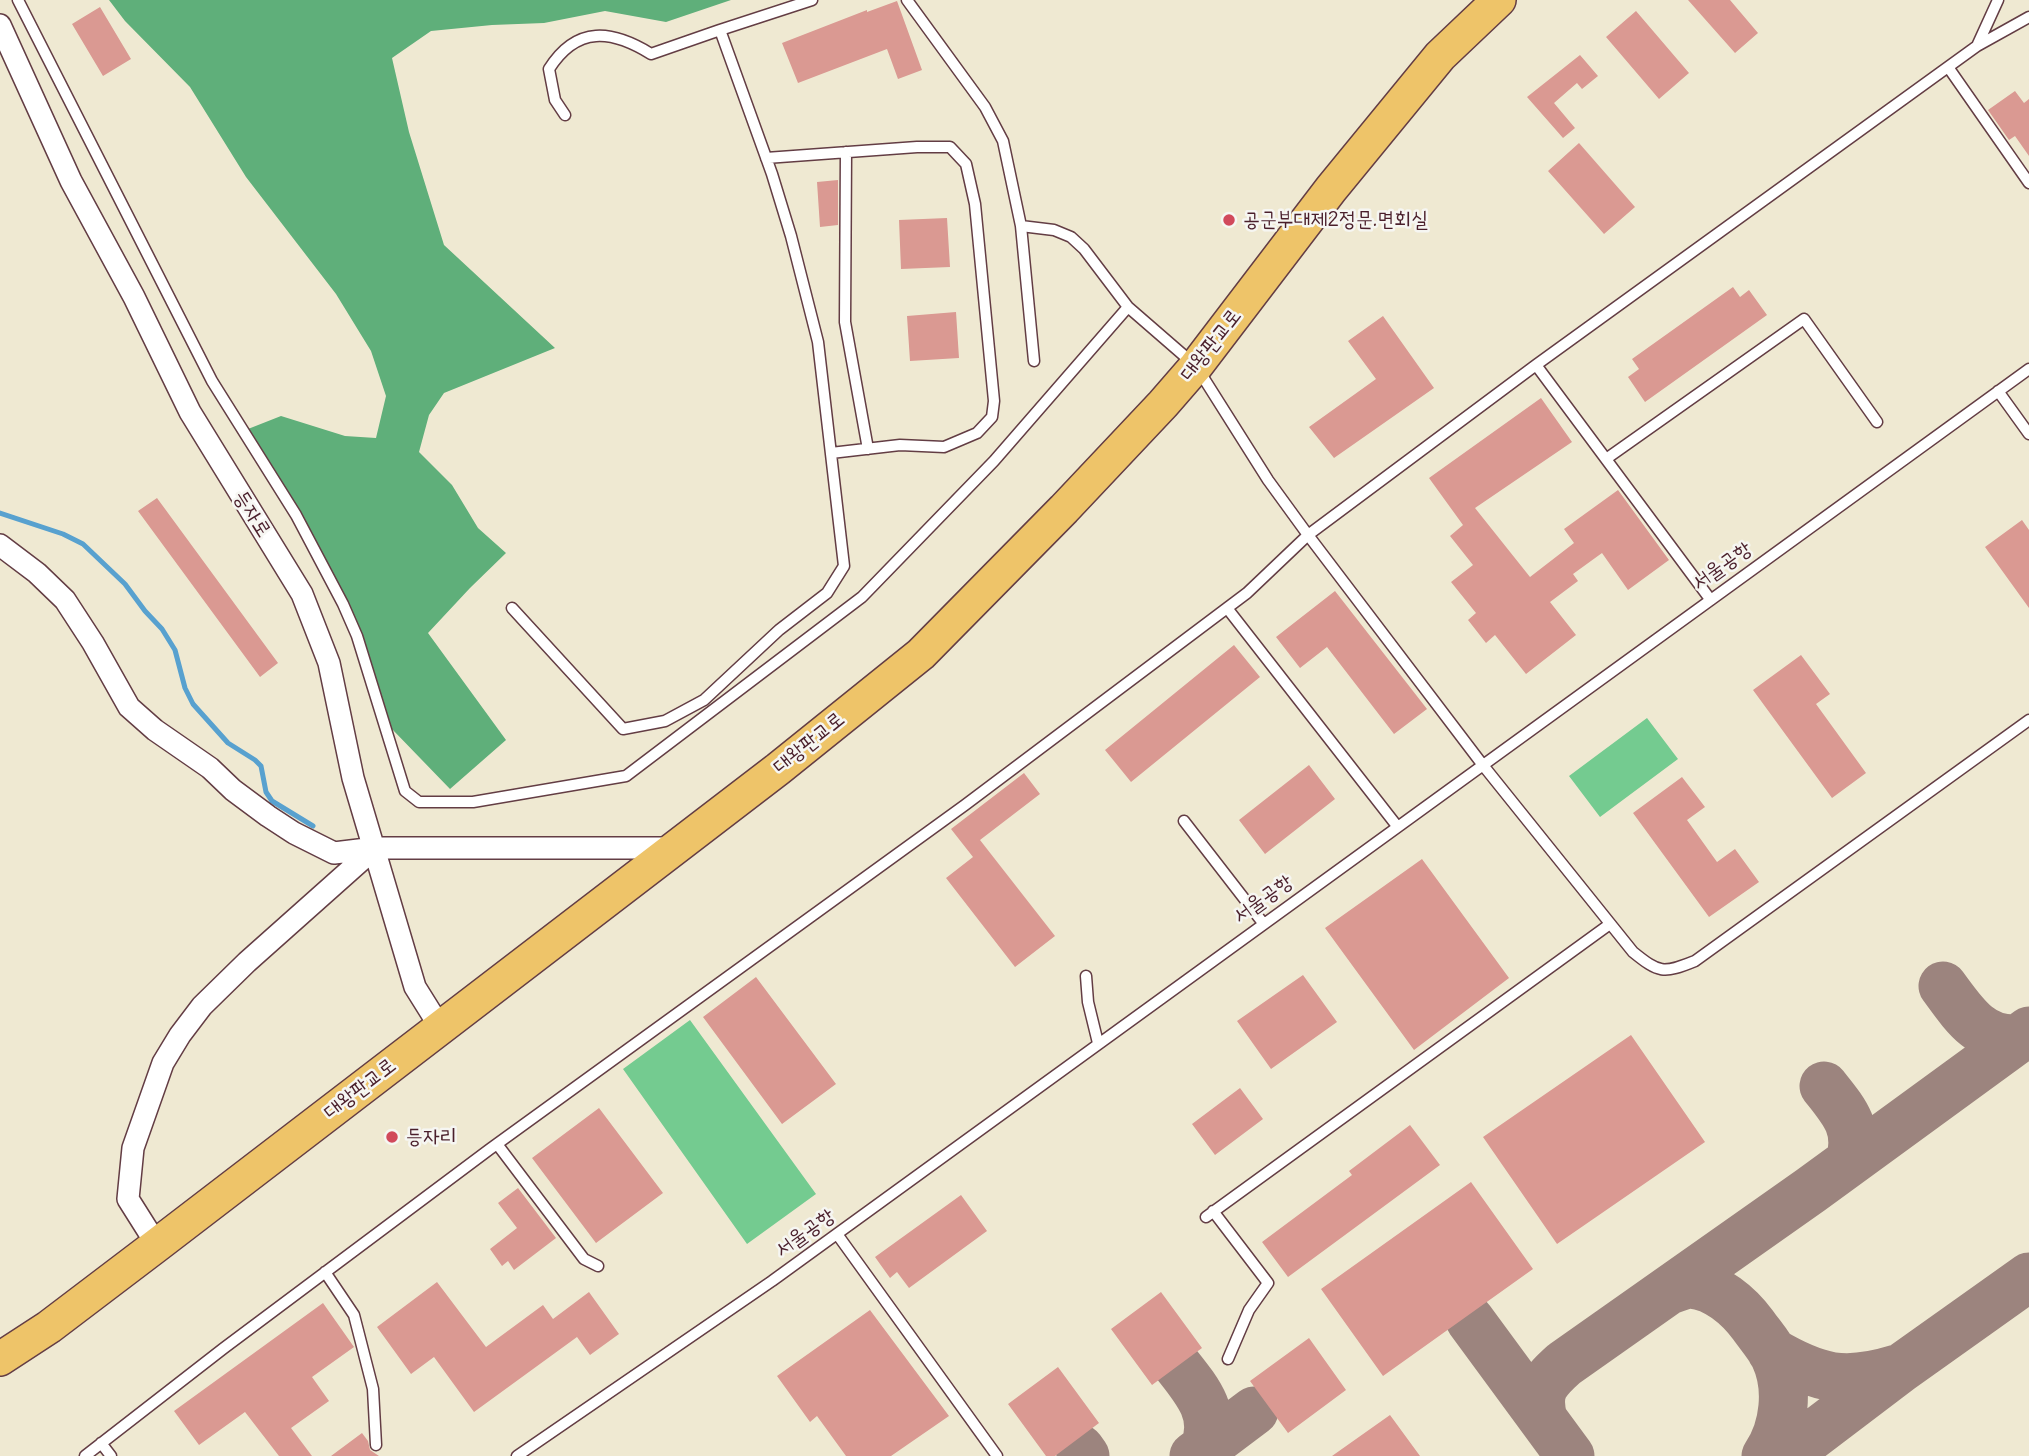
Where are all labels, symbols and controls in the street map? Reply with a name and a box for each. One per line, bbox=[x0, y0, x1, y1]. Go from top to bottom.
place label: 공군부대제2정문.면회실 bbox=[1243, 207, 1428, 233]
marker: 공군부대제2정문.면회실 bbox=[1221, 212, 1237, 228]
street label: 대왕판교로 bbox=[1175, 304, 1247, 386]
street label: 등자로 bbox=[228, 486, 276, 542]
street label: 서울공항 bbox=[1687, 536, 1757, 596]
street label: 대왕판교로 bbox=[768, 707, 850, 779]
street label: 서울공항 bbox=[1228, 869, 1298, 929]
street label: 대왕판교로 bbox=[319, 1053, 401, 1125]
place label: 등자리 bbox=[406, 1124, 457, 1150]
marker: 등자리 bbox=[384, 1129, 400, 1145]
street label: 서울공항 bbox=[770, 1203, 840, 1263]

